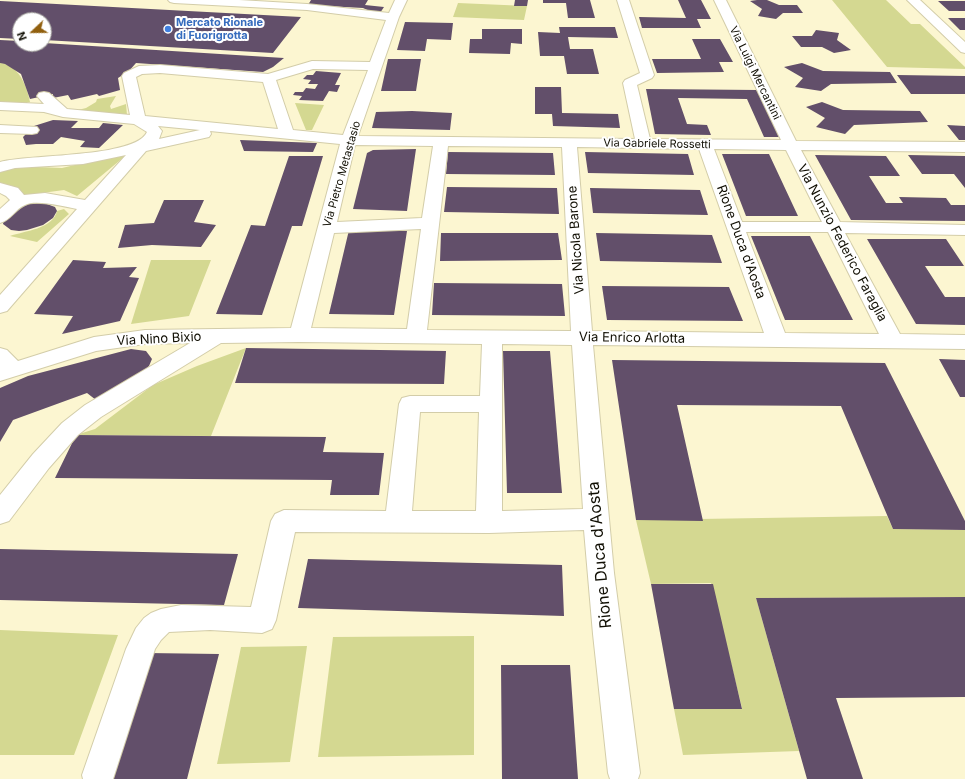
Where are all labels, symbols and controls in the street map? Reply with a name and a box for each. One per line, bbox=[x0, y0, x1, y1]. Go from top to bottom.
north arrow bbox=[12, 12, 52, 52]
place label: Mercato Rionale di Fuorigrotta bbox=[176, 16, 263, 42]
marker: Mercato Rionale di Fuorigrotta bbox=[163, 24, 173, 34]
street label: Via Luigi Mercantini bbox=[727, 24, 783, 122]
text: N bbox=[14, 30, 30, 43]
street label: Via Pietro Metastasio bbox=[321, 119, 363, 229]
street label: Via Gabriele Rossetti bbox=[603, 136, 711, 152]
street label: Via Nunzio Federico Faraglia bbox=[794, 162, 890, 324]
street label: Rione Duca d'Aosta bbox=[713, 183, 769, 301]
street label: Via Nicola Barone bbox=[564, 185, 588, 295]
street label: Via Nino Bixio bbox=[116, 329, 202, 349]
street label: Via Enrico Arlotta bbox=[579, 329, 685, 347]
street label: Rione Duca d'Aosta bbox=[584, 481, 616, 629]

